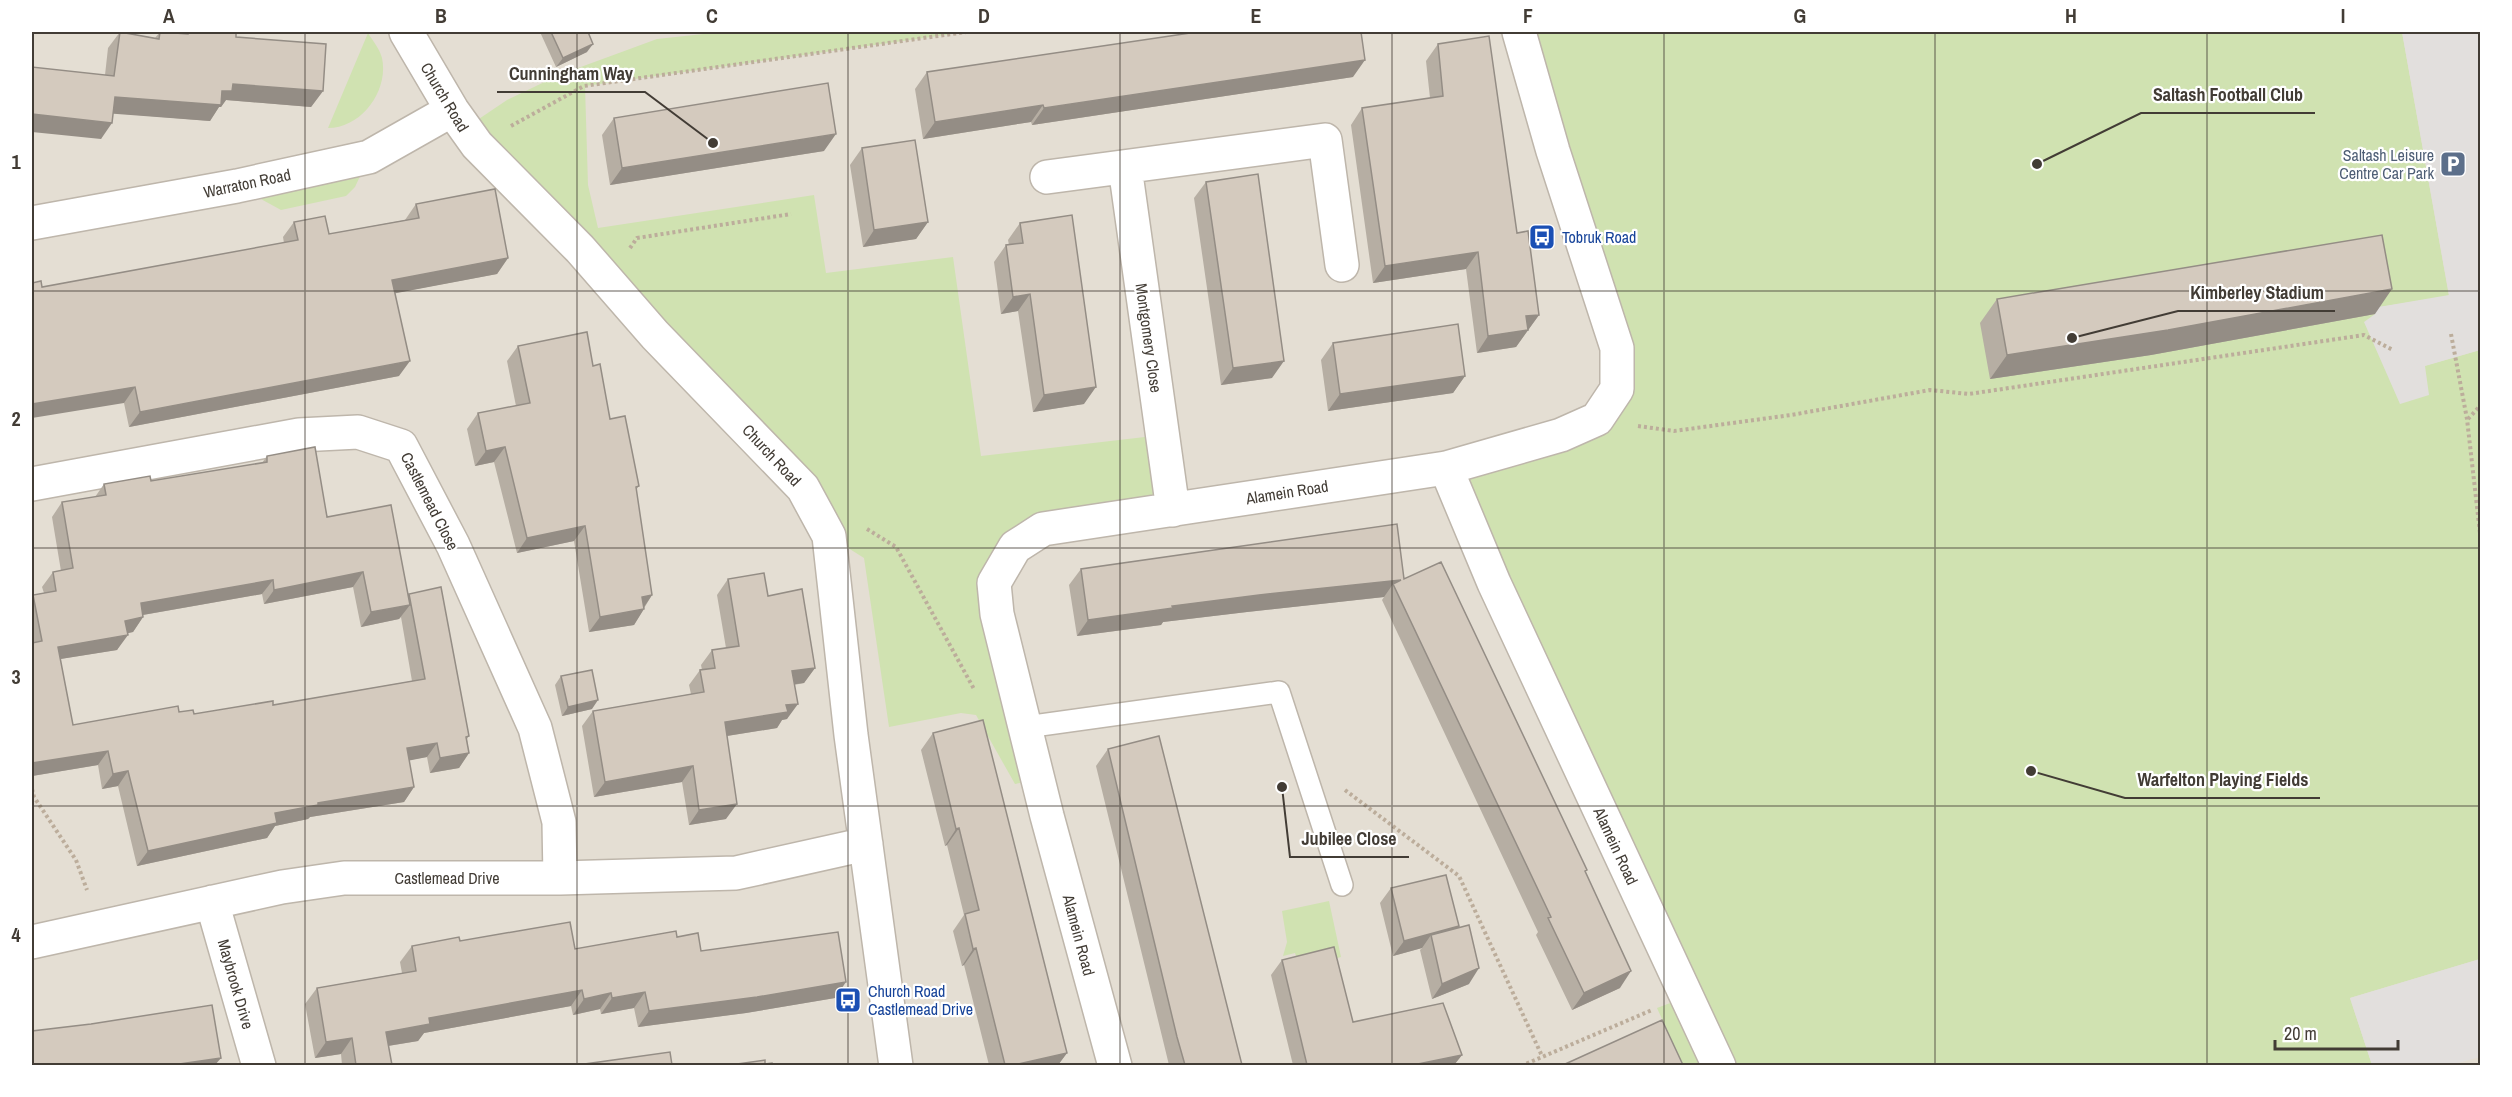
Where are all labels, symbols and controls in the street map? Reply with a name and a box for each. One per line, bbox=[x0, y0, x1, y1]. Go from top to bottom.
text: A bbox=[163, 2, 175, 29]
text: B bbox=[435, 2, 447, 29]
text: C bbox=[706, 2, 718, 29]
text: D bbox=[978, 2, 990, 29]
text: E bbox=[1251, 2, 1262, 29]
text: F bbox=[1523, 2, 1533, 29]
text: G bbox=[1794, 2, 1806, 29]
text: H bbox=[2065, 2, 2077, 29]
text: I bbox=[2341, 2, 2345, 29]
callout: Cunningham Way bbox=[497, 56, 645, 92]
street label: Church Road bbox=[416, 58, 474, 136]
text: Cunningham Way bbox=[509, 61, 634, 86]
callout: Saltash Football Club bbox=[2141, 77, 2315, 113]
text: Saltash Football Club bbox=[2153, 82, 2303, 107]
place label: Saltash Leisure Centre Car Park bbox=[2339, 144, 2434, 184]
text: 1 bbox=[11, 148, 21, 175]
parking icon: Saltash Leisure Centre Car Park bbox=[2438, 149, 2468, 179]
street label: Warraton Road bbox=[201, 163, 293, 203]
bus stop icon: Tobruk Road bbox=[1527, 222, 1557, 252]
place label: Tobruk Road bbox=[1562, 226, 1636, 248]
callout: Kimberley Stadium bbox=[2178, 275, 2335, 311]
text: Kimberley Stadium bbox=[2190, 280, 2324, 305]
street label: Montgomery Close bbox=[1130, 282, 1168, 394]
text: 2 bbox=[11, 405, 21, 432]
street label: Church Road bbox=[738, 419, 806, 491]
street label: Castlemead Close bbox=[396, 448, 464, 554]
street label: Alamein Road bbox=[1243, 475, 1330, 510]
text: 3 bbox=[11, 663, 21, 690]
callout: Warfelton Playing Fields bbox=[2125, 762, 2320, 798]
text: Warfelton Playing Fields bbox=[2138, 767, 2308, 792]
street label: Alamein Road bbox=[1588, 803, 1644, 888]
callout: Jubilee Close bbox=[1290, 821, 1409, 857]
text: Jubilee Close bbox=[1301, 826, 1397, 851]
street label: Castlemead Drive bbox=[395, 867, 500, 889]
street label: Alamein Road bbox=[1057, 891, 1100, 978]
text: 4 bbox=[11, 921, 21, 948]
street label: Maybrook Drive bbox=[213, 936, 259, 1032]
place label: Church Road Castlemead Drive bbox=[868, 980, 973, 1020]
bus stop icon: Church Road Castlemead Drive bbox=[833, 985, 863, 1015]
scale bar bbox=[2275, 1013, 2398, 1051]
text: 20 m bbox=[2284, 1021, 2317, 1046]

